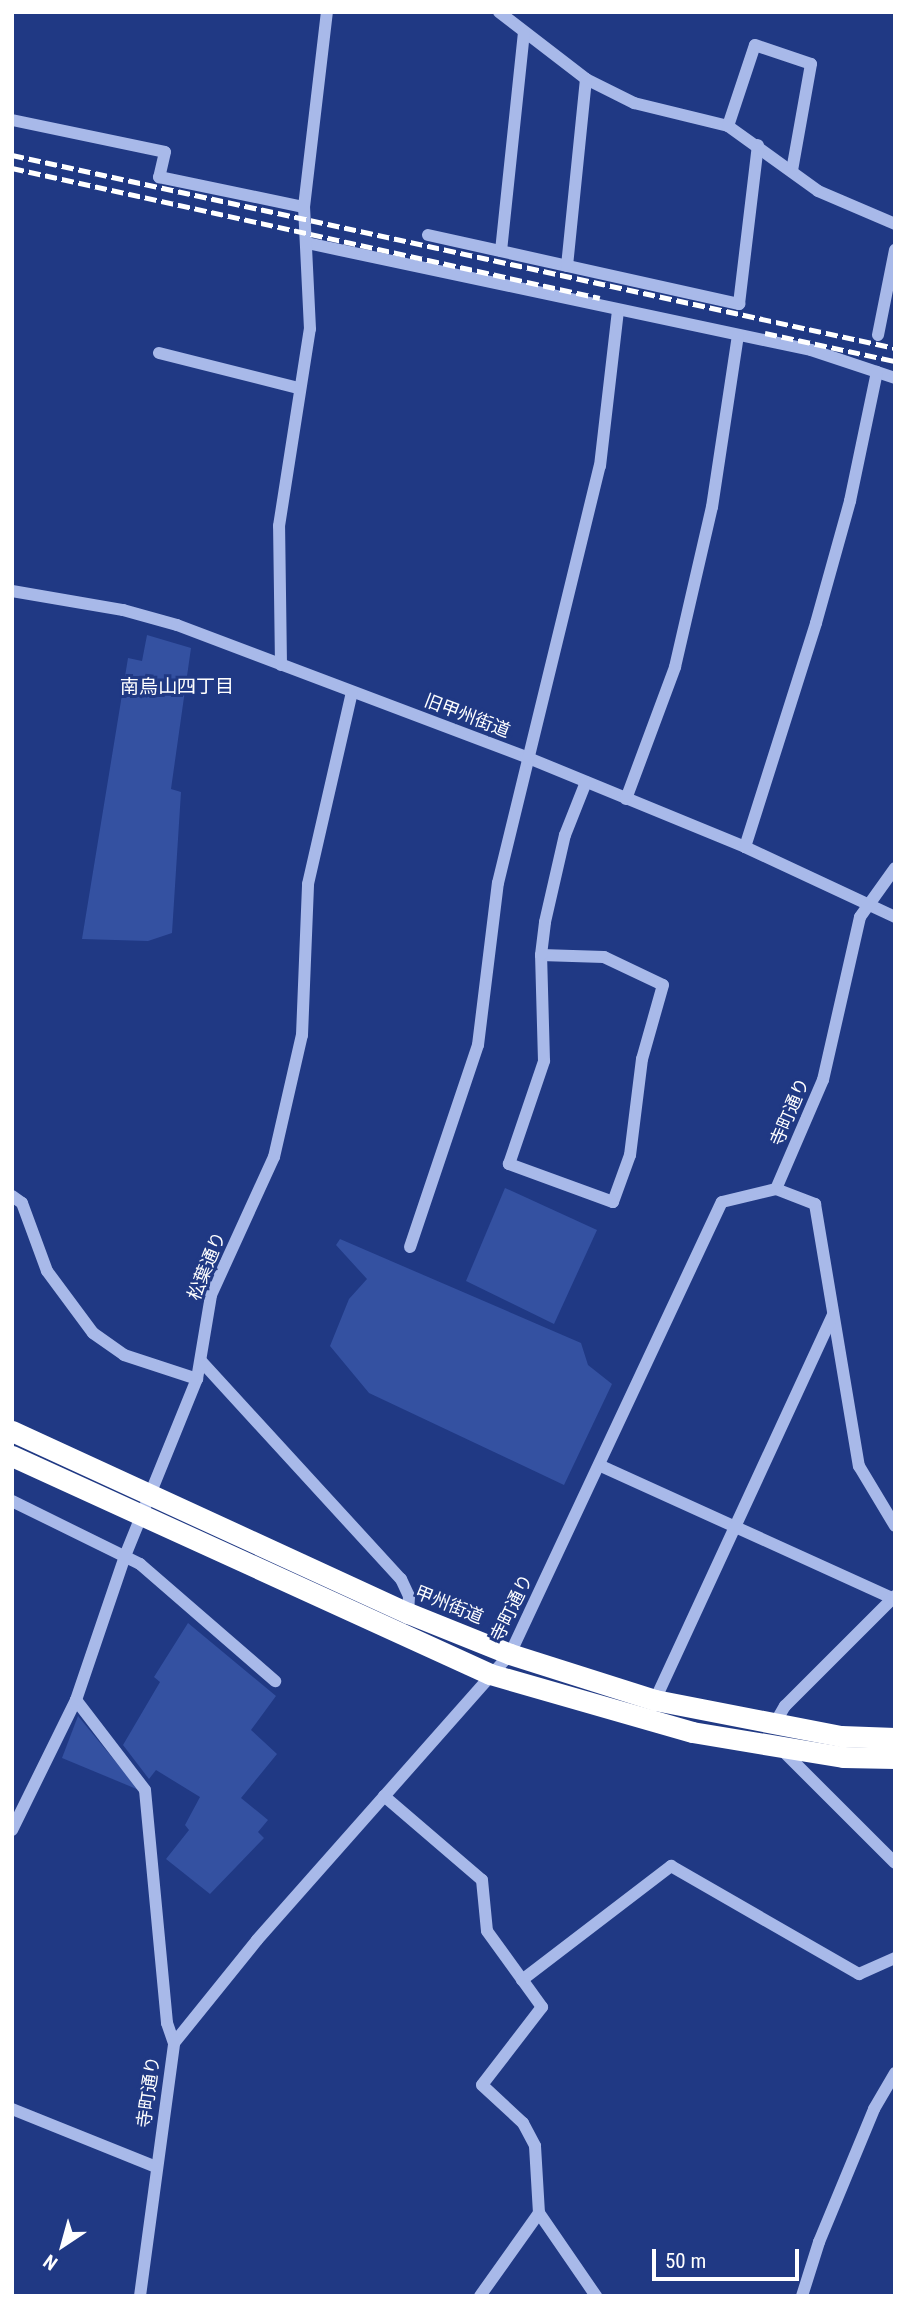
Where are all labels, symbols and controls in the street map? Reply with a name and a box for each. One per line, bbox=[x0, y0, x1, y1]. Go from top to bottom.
district label: 南烏山四丁目 bbox=[120, 676, 234, 698]
street label: 旧甲州街道 bbox=[421, 690, 513, 742]
street label: 寺町通り bbox=[766, 1075, 814, 1149]
street label: 松葉通り bbox=[184, 1229, 230, 1303]
street label: 寺町通り bbox=[487, 1571, 537, 1645]
street label: 甲州街道 bbox=[412, 1582, 486, 1628]
street label: 寺町通り bbox=[133, 2055, 165, 2129]
north arrow bbox=[28, 2210, 98, 2280]
scale bar bbox=[655, 2234, 802, 2278]
text: 50 m bbox=[665, 2249, 706, 2273]
text: N bbox=[39, 2250, 62, 2275]

